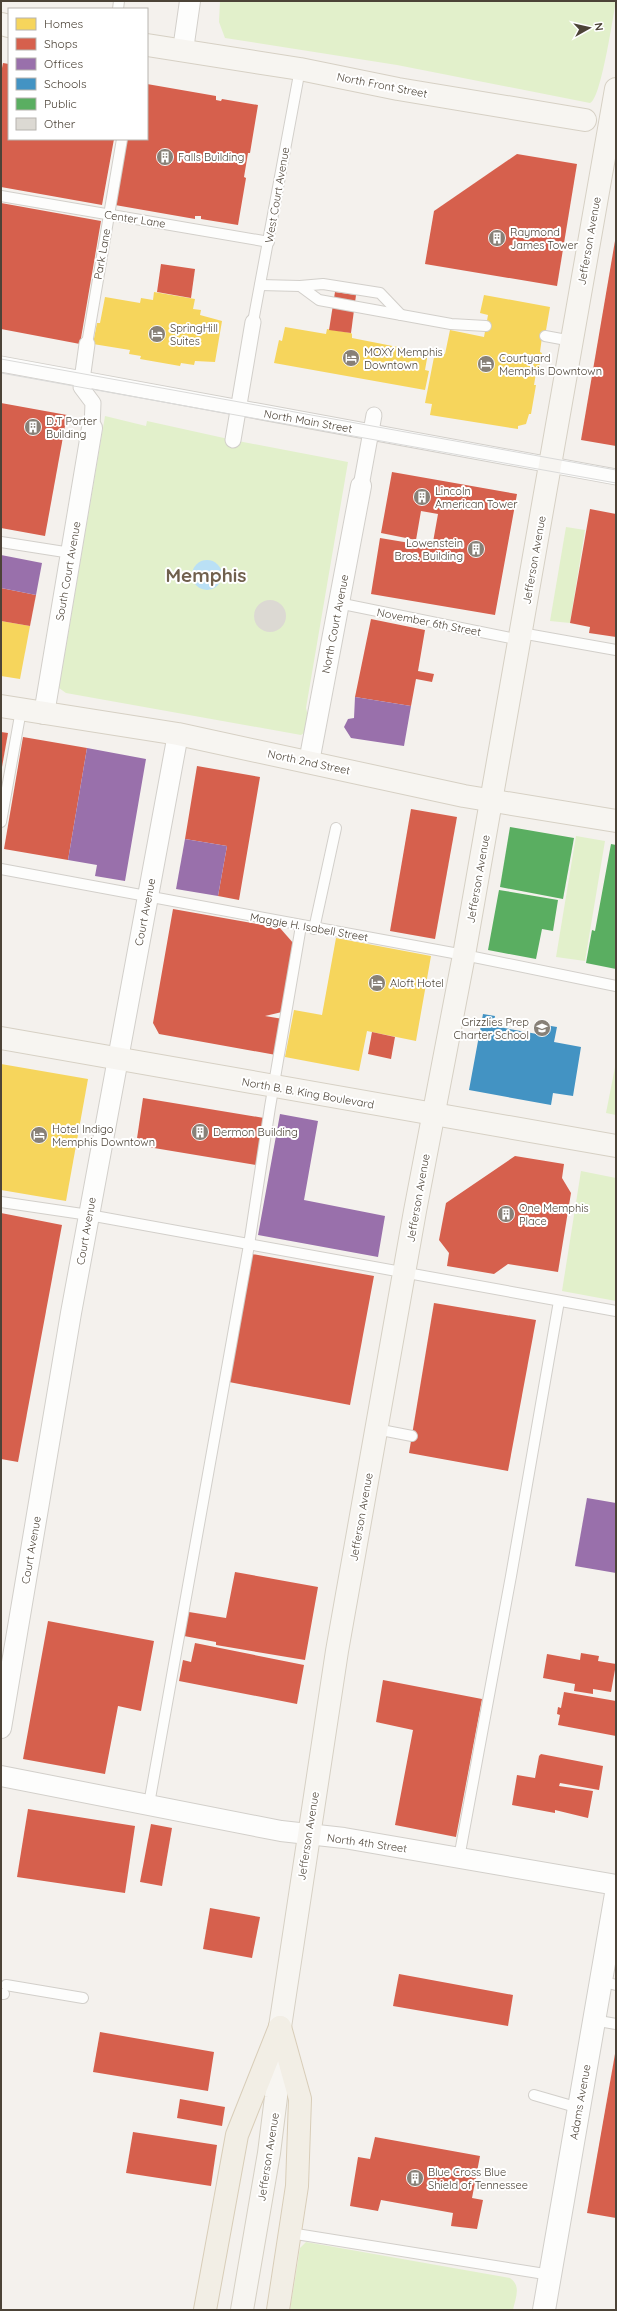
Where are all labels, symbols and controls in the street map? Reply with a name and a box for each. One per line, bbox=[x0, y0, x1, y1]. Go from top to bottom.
legend bbox=[8, 8, 148, 140]
north arrow bbox=[569, 8, 609, 48]
text: Homes bbox=[44, 16, 84, 31]
text: N bbox=[591, 22, 606, 32]
text: Shops bbox=[44, 36, 78, 51]
text: Offices bbox=[44, 56, 83, 71]
street label: North Front Street bbox=[336, 69, 429, 101]
text: Schools bbox=[44, 76, 87, 91]
text: Public bbox=[44, 96, 77, 111]
text: Other bbox=[44, 116, 76, 131]
street label: West Court Avenue bbox=[262, 146, 292, 244]
building icon: Falls Building bbox=[155, 147, 175, 167]
place label: Falls Building bbox=[178, 150, 244, 164]
street label: Jefferson Avenue bbox=[574, 196, 604, 286]
street label: Center Lane bbox=[103, 207, 167, 231]
place label: Raymond James Tower bbox=[510, 225, 579, 252]
street label: Park Lane bbox=[91, 227, 113, 281]
building icon: Raymond James Tower bbox=[487, 228, 507, 248]
place label: SpringHill Suites bbox=[170, 321, 218, 348]
hotel icon: SpringHill Suites bbox=[147, 324, 167, 344]
place label: MOXY Memphis Downtown bbox=[364, 345, 443, 372]
hotel icon: MOXY Memphis Downtown bbox=[341, 348, 361, 368]
place label: Courtyard Memphis Downtown bbox=[499, 351, 602, 378]
hotel icon: Courtyard Memphis Downtown bbox=[476, 354, 496, 374]
street label: North Main Street bbox=[263, 406, 353, 436]
place label: D.T Porter Building bbox=[46, 414, 98, 441]
building icon: D.T Porter Building bbox=[23, 417, 43, 437]
place label: Lincoln American Tower bbox=[435, 484, 518, 511]
building icon: Lincoln American Tower bbox=[412, 487, 432, 507]
street label: Jefferson Avenue bbox=[519, 515, 549, 605]
street label: South Court Avenue bbox=[52, 520, 84, 622]
place label: Lowenstein Bros. Building bbox=[395, 536, 463, 563]
building icon: Lowenstein Bros. Building bbox=[466, 539, 486, 559]
district label: Memphis bbox=[166, 563, 247, 587]
street label: North Court Avenue bbox=[319, 573, 351, 675]
street label: November 6th Street bbox=[376, 605, 482, 639]
street label: North 2nd Street bbox=[266, 746, 352, 778]
street label: Jefferson Avenue bbox=[463, 834, 493, 924]
street label: Court Avenue bbox=[132, 877, 158, 947]
street label: Maggie H. Isabell Street bbox=[249, 910, 369, 944]
hotel icon: Aloft Hotel bbox=[367, 973, 387, 993]
place label: Aloft Hotel bbox=[390, 976, 444, 990]
place label: Grizzlies Prep Charter School bbox=[454, 1015, 529, 1042]
school or university icon: Grizzlies Prep Charter School bbox=[532, 1018, 552, 1038]
street label: North B. B. King Boulevard bbox=[241, 1074, 375, 1112]
place label: Hotel Indigo Memphis Downtown bbox=[52, 1122, 155, 1149]
building icon: Dermon Building bbox=[190, 1122, 210, 1142]
hotel icon: Hotel Indigo Memphis Downtown bbox=[29, 1125, 49, 1145]
place label: Dermon Building bbox=[213, 1125, 298, 1139]
street label: Jefferson Avenue bbox=[403, 1153, 433, 1243]
street label: Court Avenue bbox=[73, 1196, 99, 1266]
place label: One Memphis Place bbox=[519, 1201, 589, 1228]
building icon: One Memphis Place bbox=[496, 1204, 516, 1224]
street label: Jefferson Avenue bbox=[346, 1472, 376, 1562]
street label: Court Avenue bbox=[18, 1515, 44, 1585]
street label: Jefferson Avenue bbox=[294, 1791, 322, 1881]
street label: North 4th Street bbox=[326, 1830, 408, 1856]
street label: Adams Avenue bbox=[566, 2063, 594, 2141]
street label: Jefferson Avenue bbox=[254, 2112, 282, 2202]
place label: Blue Cross Blue Shield of Tennessee bbox=[428, 2165, 528, 2192]
building icon: Blue Cross Blue Shield of Tennessee bbox=[405, 2168, 425, 2188]

